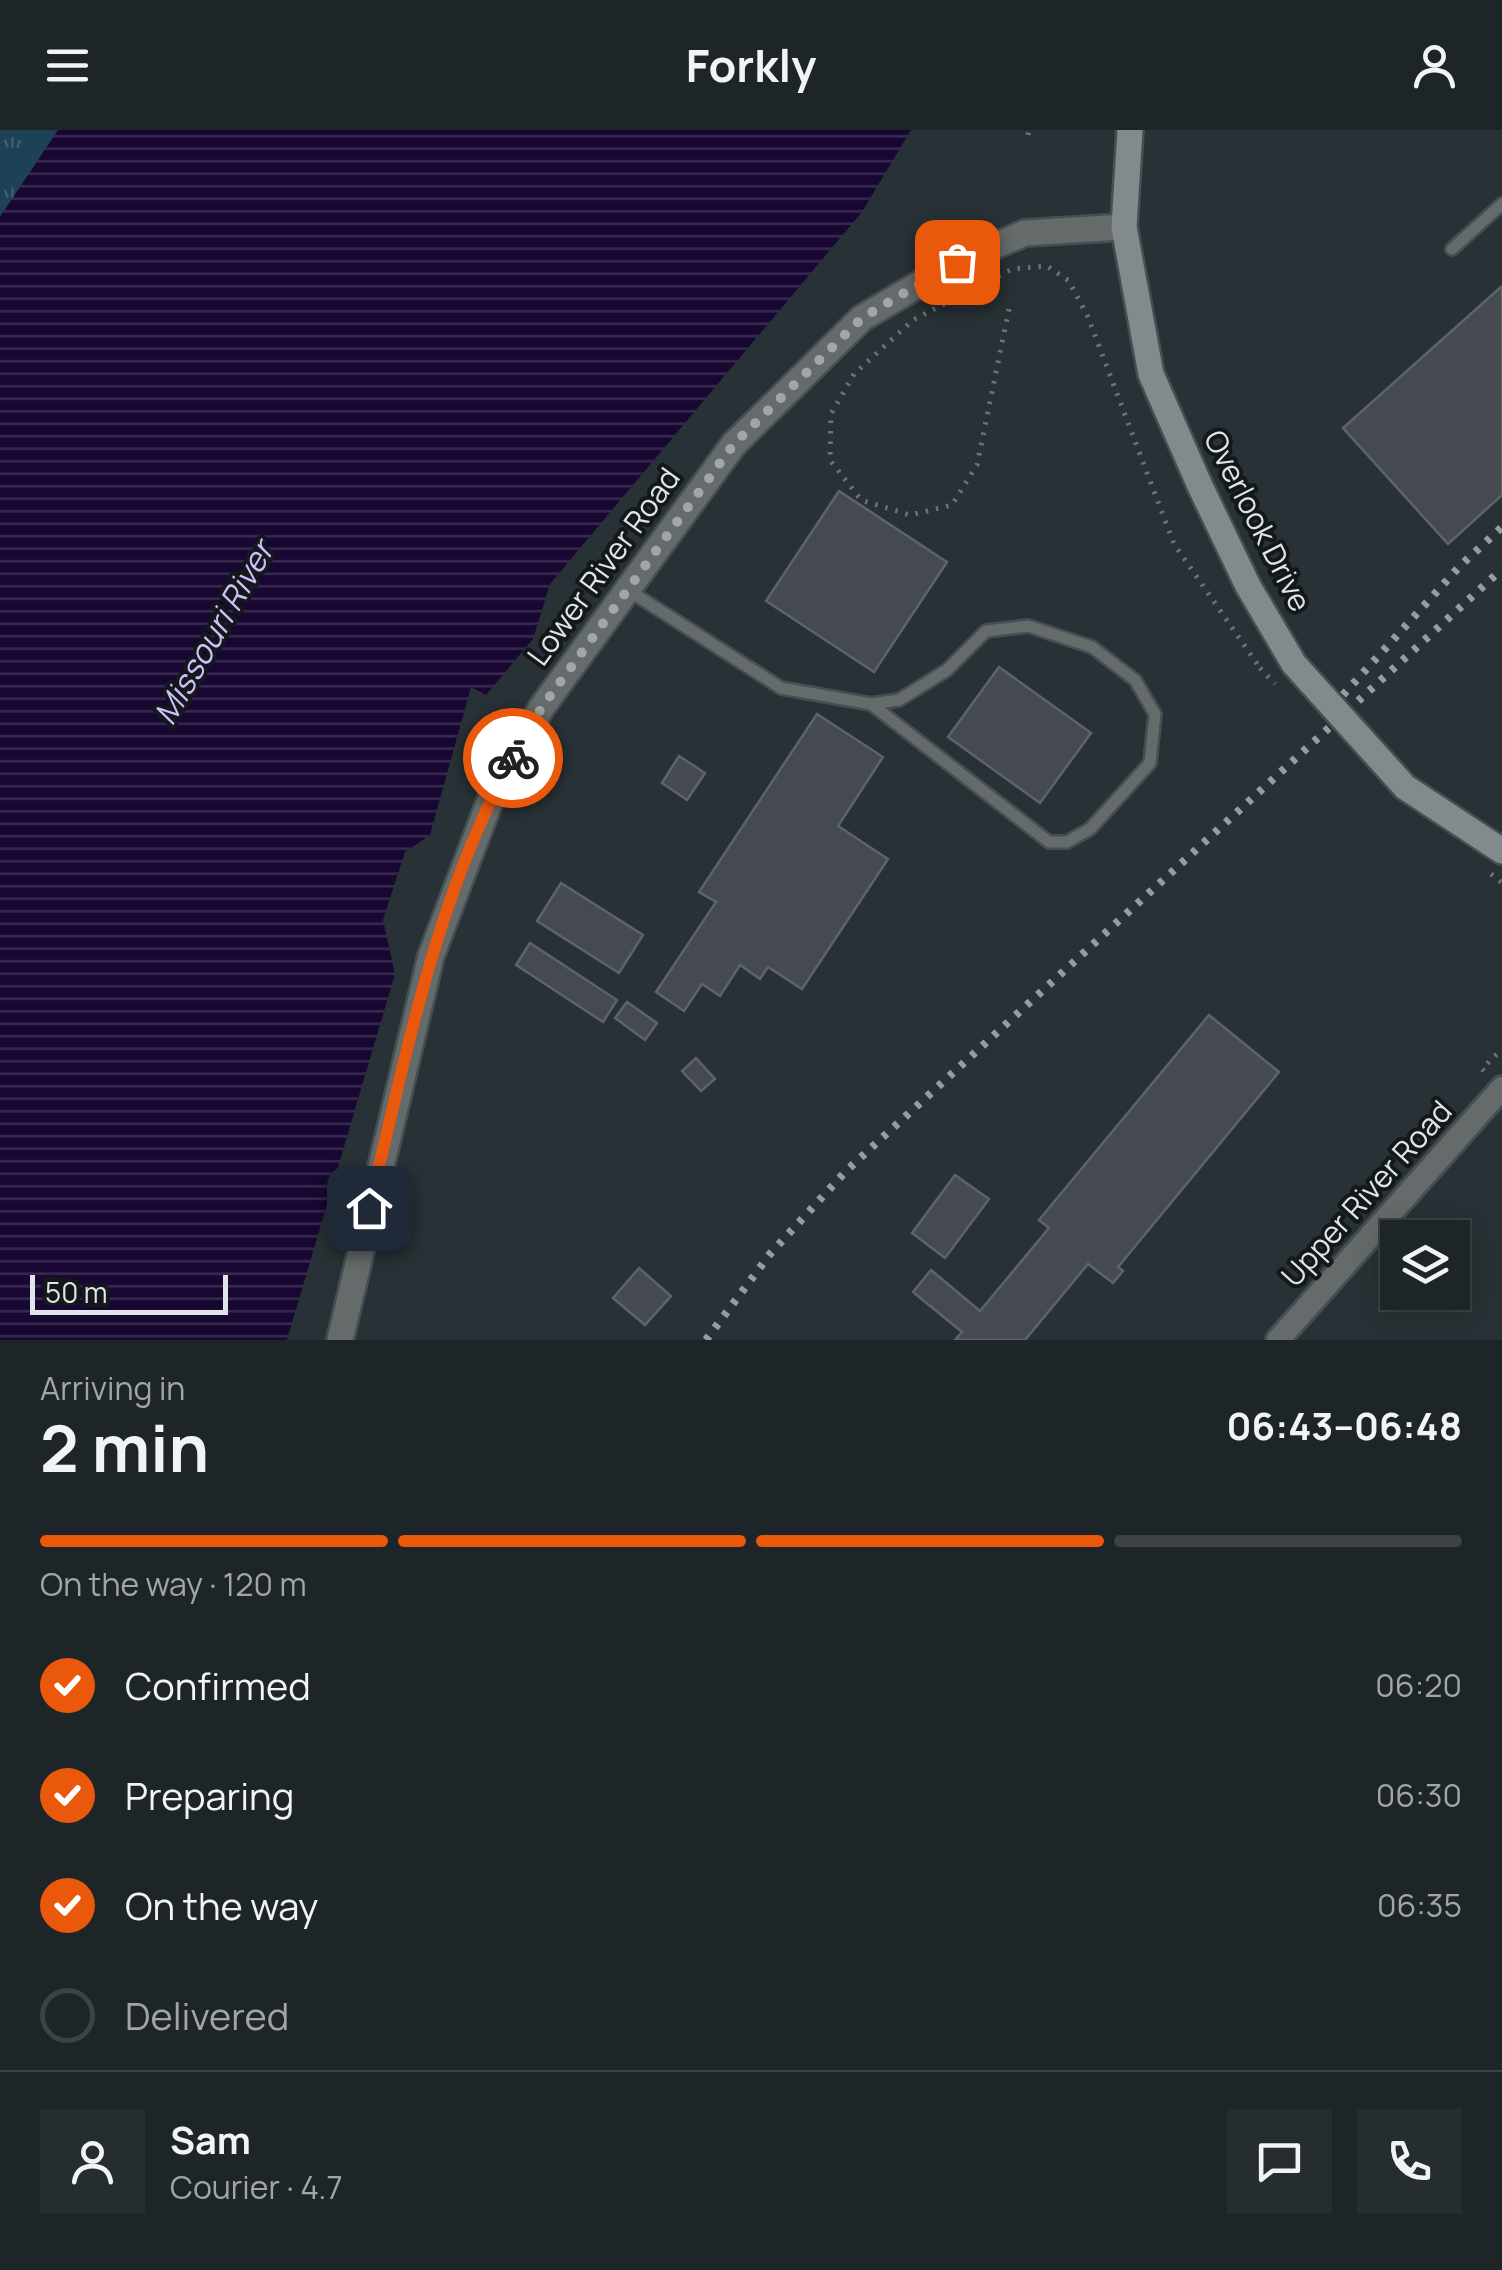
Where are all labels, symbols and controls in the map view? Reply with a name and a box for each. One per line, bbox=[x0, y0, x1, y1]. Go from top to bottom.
text: Forkly bbox=[686, 34, 816, 96]
icon: menu bbox=[40, 38, 95, 93]
icon: person bbox=[1407, 38, 1462, 93]
pin bbox=[915, 220, 1000, 305]
icon: bag bbox=[930, 235, 985, 290]
street label: Overlook Drive bbox=[1195, 423, 1322, 618]
street label: Lower River Road bbox=[517, 459, 689, 673]
water label: Missouri River bbox=[143, 529, 286, 732]
courier bbox=[463, 708, 563, 808]
icon: bike bbox=[486, 731, 541, 786]
street label: Upper River Road bbox=[1271, 1091, 1460, 1295]
pin bbox=[327, 1166, 412, 1251]
icon: home bbox=[342, 1181, 397, 1236]
map controls bbox=[1380, 1220, 1470, 1310]
button: layers bbox=[1380, 1220, 1470, 1310]
scale bar bbox=[30, 1270, 228, 1314]
text: 50 m bbox=[45, 1273, 108, 1311]
text: Arriving in bbox=[40, 1366, 185, 1410]
text: 06:43–06:48 bbox=[1227, 1399, 1462, 1451]
text: 2 min bbox=[40, 1403, 209, 1492]
text: On the way · 120 m bbox=[40, 1562, 307, 1606]
icon: check bbox=[40, 1658, 95, 1713]
text: Confirmed bbox=[125, 1659, 311, 1711]
text: 06:20 bbox=[1375, 1663, 1462, 1707]
icon: check bbox=[40, 1768, 95, 1823]
text: Preparing bbox=[125, 1769, 294, 1821]
text: 06:30 bbox=[1376, 1773, 1462, 1817]
icon: check bbox=[40, 1878, 95, 1933]
text: On the way bbox=[125, 1879, 318, 1931]
text: 06:35 bbox=[1377, 1883, 1462, 1927]
text: Delivered bbox=[125, 1989, 289, 2041]
button: person bbox=[40, 2109, 145, 2214]
button: chat bbox=[1227, 2109, 1332, 2214]
button: phone bbox=[1357, 2109, 1462, 2214]
text: Sam bbox=[170, 2113, 251, 2165]
text: Courier · 4.7 bbox=[170, 2165, 343, 2209]

